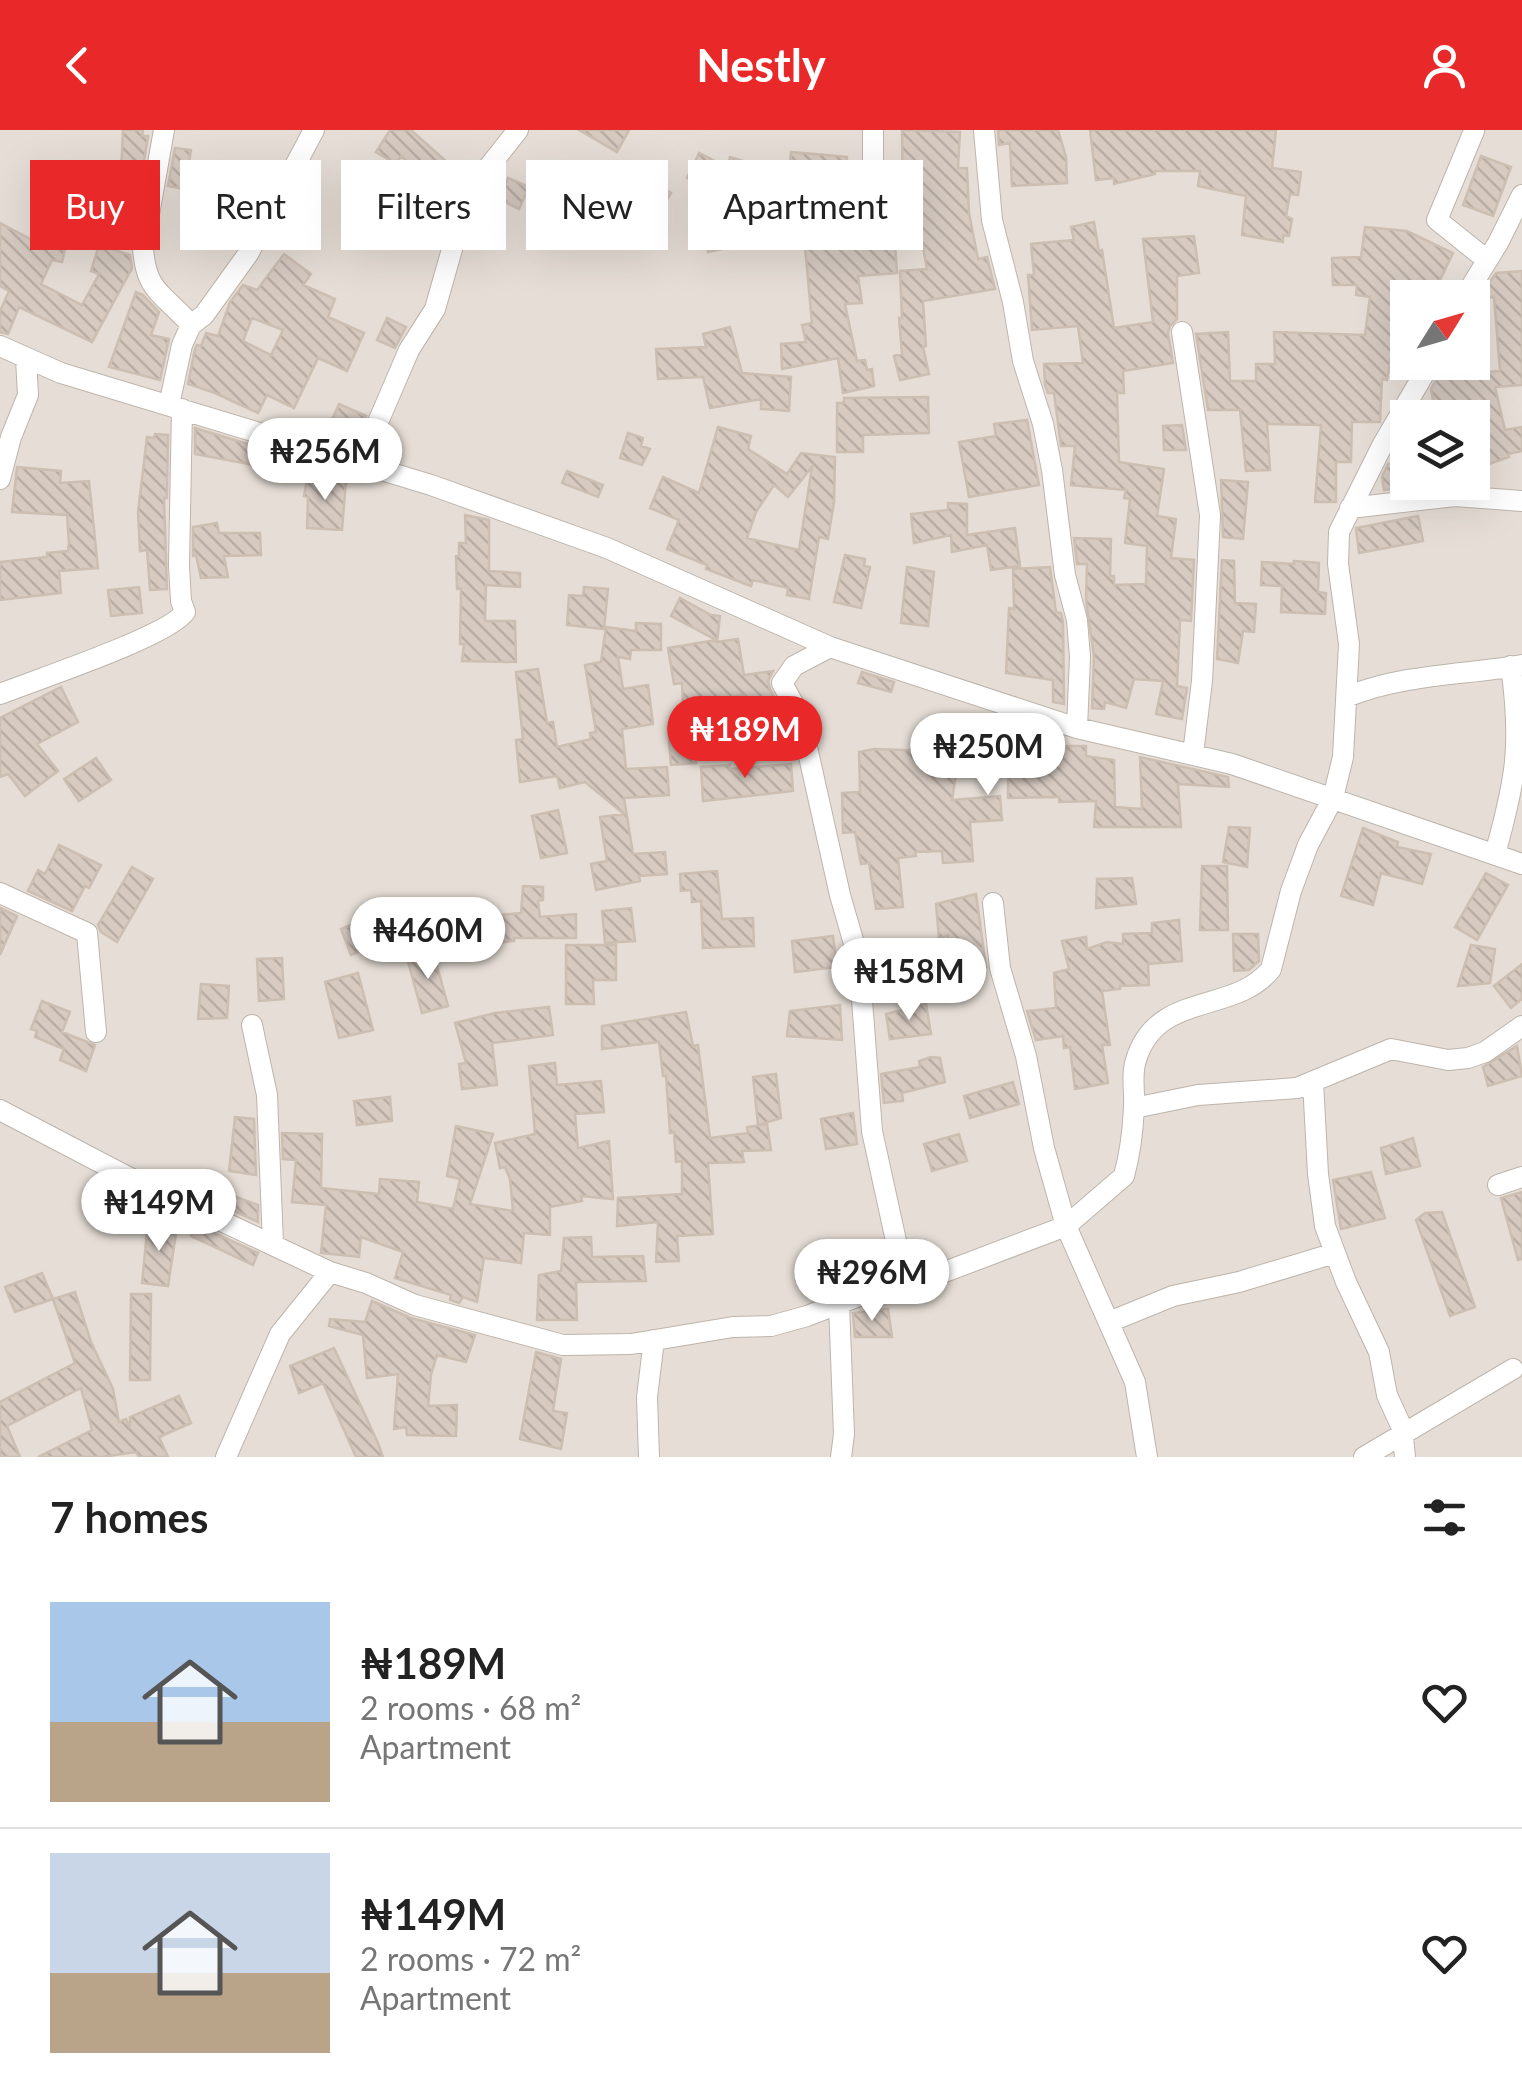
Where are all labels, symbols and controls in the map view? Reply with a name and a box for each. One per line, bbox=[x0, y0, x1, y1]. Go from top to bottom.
icon: back bbox=[50, 38, 105, 93]
text: Nestly bbox=[696, 38, 826, 92]
icon: person bbox=[1417, 38, 1472, 93]
chip: Buy bbox=[30, 160, 160, 250]
chip: Rent bbox=[180, 160, 321, 250]
chip: Filters bbox=[341, 160, 506, 250]
chip: New bbox=[526, 160, 668, 250]
chip: Apartment bbox=[688, 160, 923, 250]
north arrow bbox=[1390, 280, 1490, 380]
map controls bbox=[1390, 280, 1490, 500]
button: layers bbox=[1390, 400, 1490, 500]
pin: ₦256M bbox=[255, 418, 395, 503]
text: ₦256M bbox=[269, 431, 381, 470]
pin: ₦189M bbox=[675, 696, 815, 781]
text: ₦189M bbox=[689, 709, 801, 748]
pin: ₦250M bbox=[918, 713, 1058, 798]
text: ₦250M bbox=[932, 726, 1044, 765]
pin: ₦460M bbox=[358, 897, 498, 982]
text: ₦460M bbox=[372, 910, 484, 949]
pin: ₦158M bbox=[839, 938, 979, 1023]
text: ₦158M bbox=[853, 951, 965, 990]
pin: ₦149M bbox=[89, 1169, 229, 1254]
text: ₦149M bbox=[103, 1182, 215, 1221]
pin: ₦296M bbox=[802, 1239, 942, 1324]
text: ₦296M bbox=[816, 1252, 928, 1291]
icon: filters bbox=[1417, 1490, 1472, 1545]
text: 7 homes bbox=[50, 1492, 208, 1542]
text: ₦189M bbox=[360, 1638, 506, 1688]
icon: home bbox=[130, 1642, 250, 1762]
icon: heart bbox=[1417, 1675, 1472, 1730]
text: 2 rooms · 68 m² bbox=[360, 1688, 581, 1727]
text: Apartment bbox=[360, 1727, 511, 1766]
text: ₦149M bbox=[360, 1889, 506, 1939]
icon: home bbox=[130, 1893, 250, 2013]
icon: heart bbox=[1417, 1926, 1472, 1981]
text: 2 rooms · 72 m² bbox=[360, 1939, 581, 1978]
text: Apartment bbox=[360, 1978, 511, 2017]

